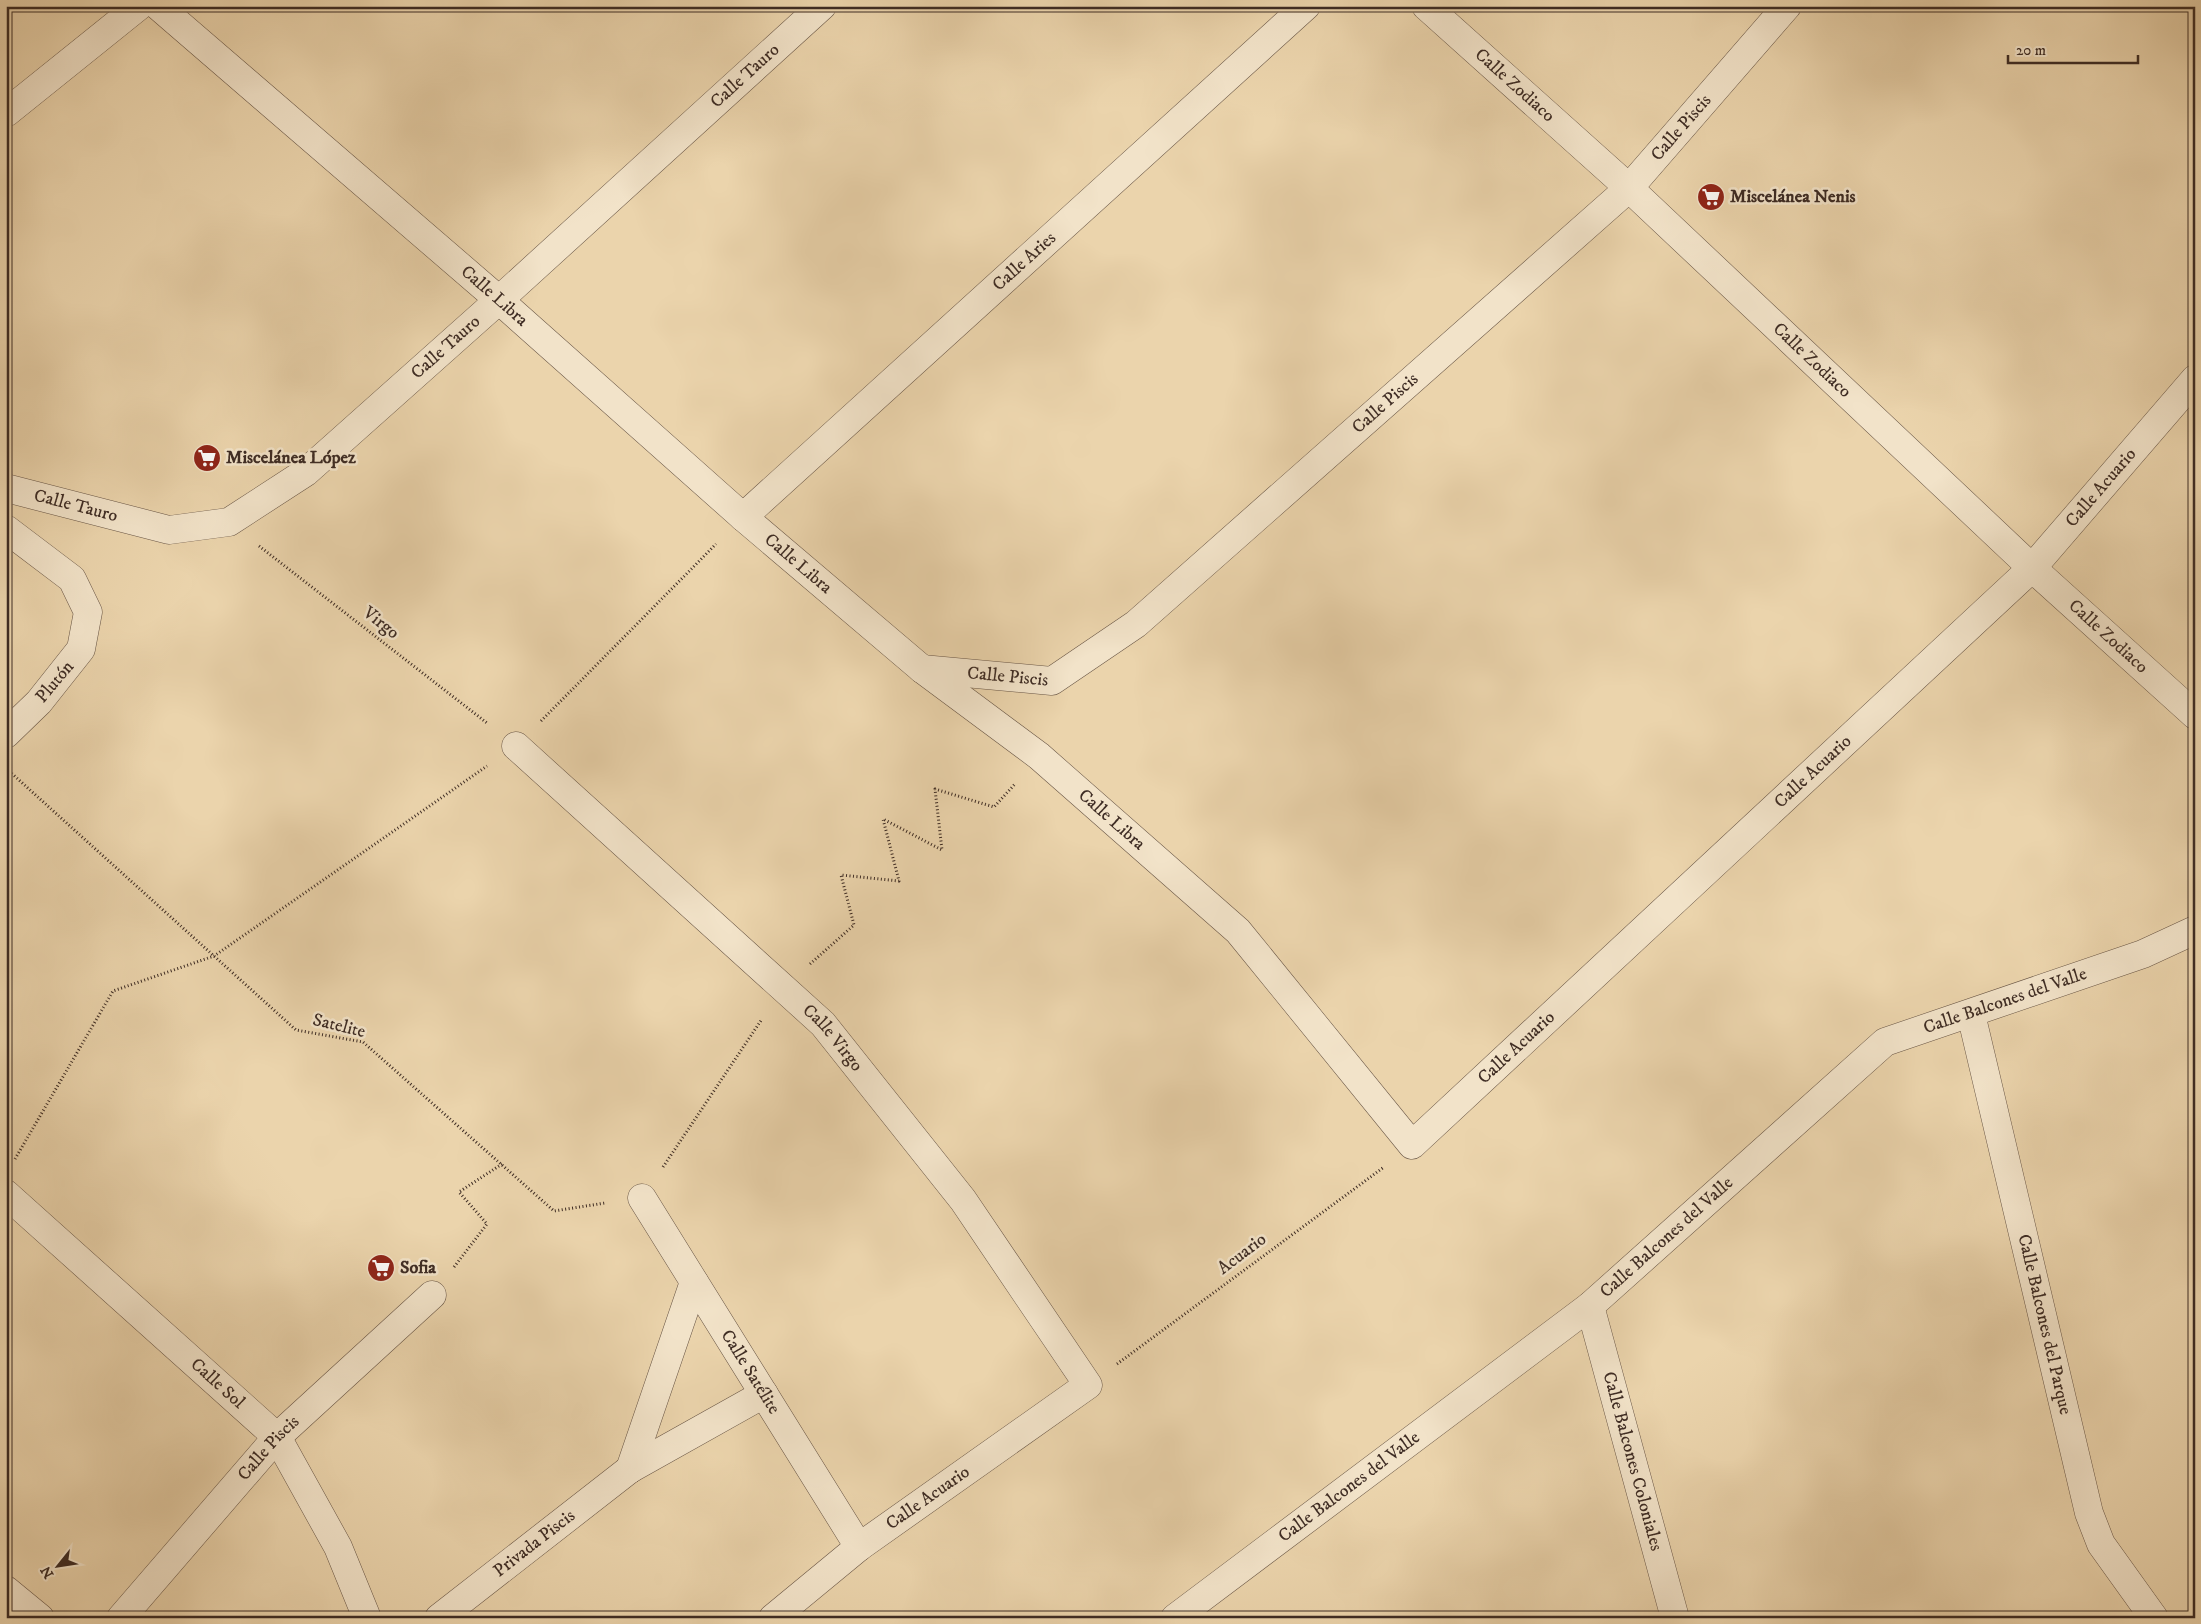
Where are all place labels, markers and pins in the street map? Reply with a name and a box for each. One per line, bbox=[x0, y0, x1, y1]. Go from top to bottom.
supermarket icon: Miscelánea Nenis bbox=[1696, 182, 1726, 212]
place label: Miscelánea Nenis bbox=[1730, 186, 1856, 208]
supermarket icon: Miscelánea López bbox=[192, 443, 222, 473]
place label: Miscelánea López bbox=[226, 447, 356, 469]
supermarket icon: Sofia bbox=[366, 1253, 396, 1283]
place label: Sofia bbox=[400, 1257, 436, 1279]

